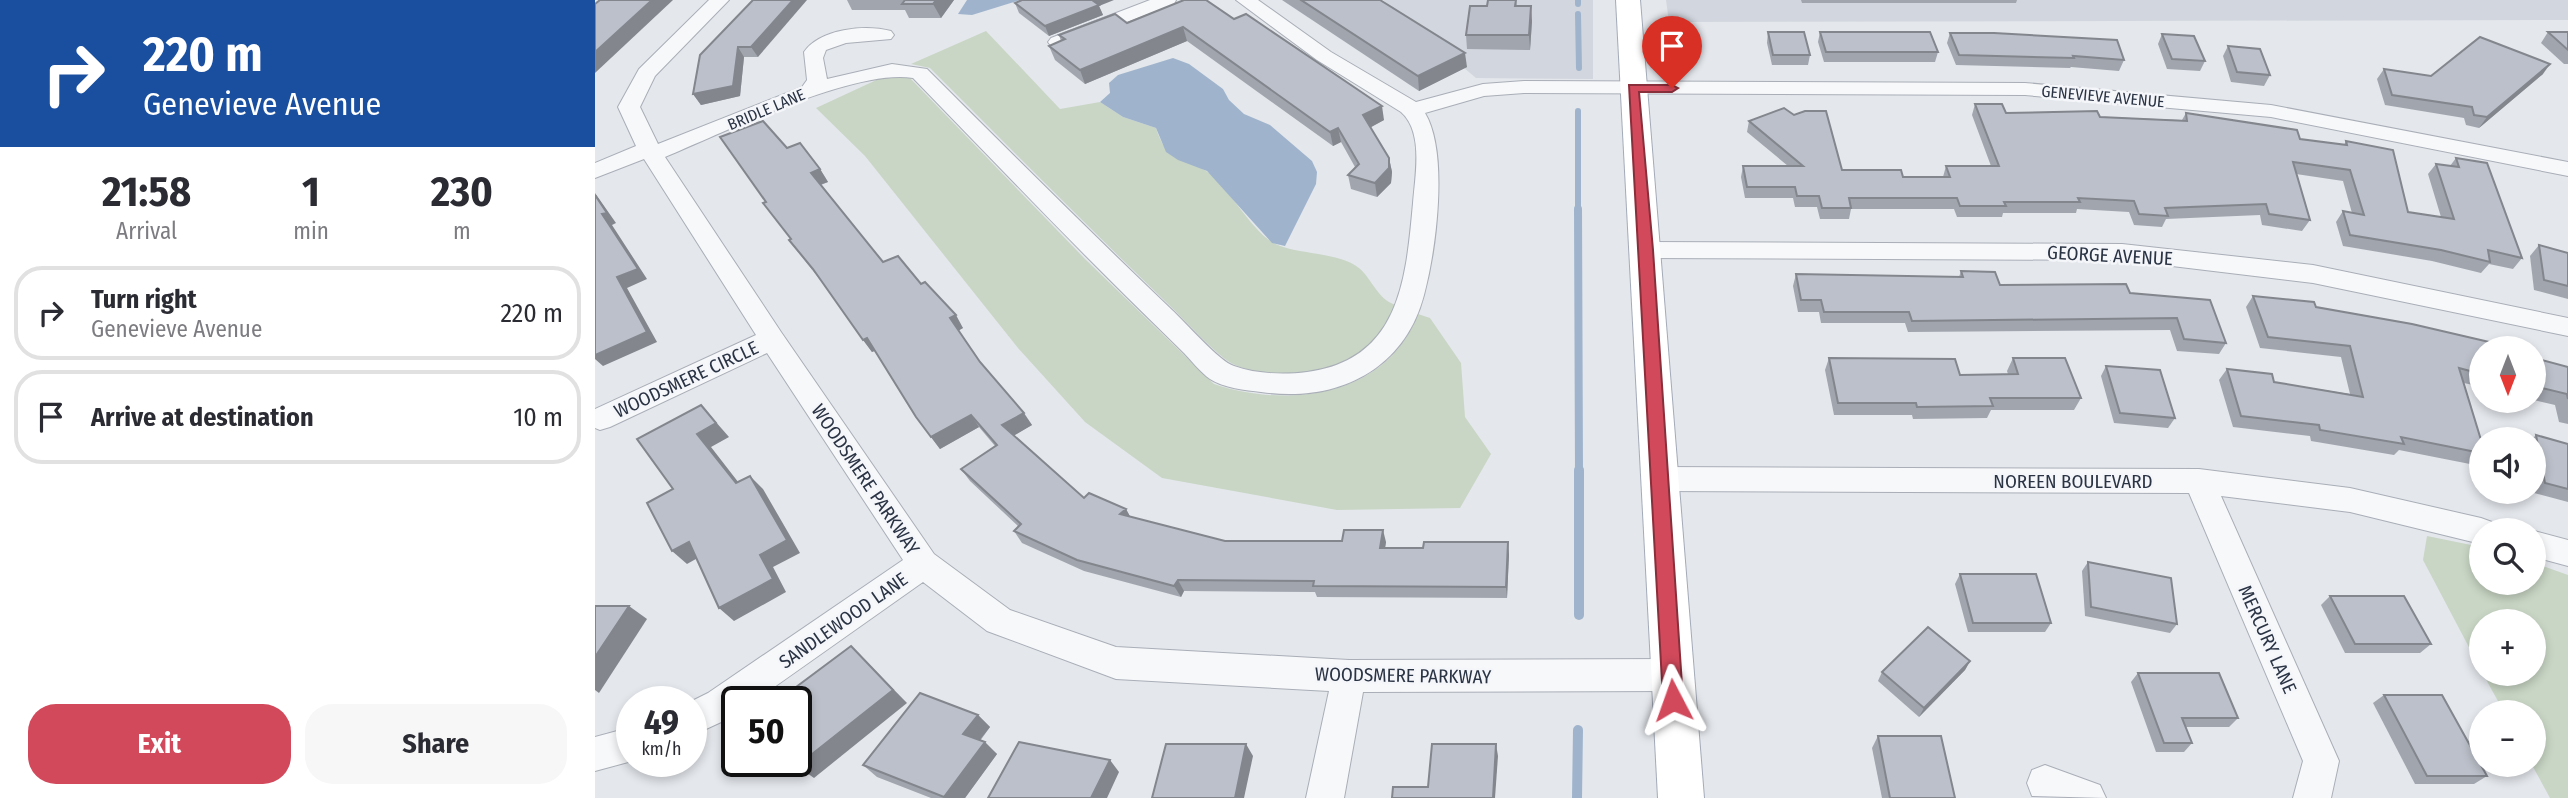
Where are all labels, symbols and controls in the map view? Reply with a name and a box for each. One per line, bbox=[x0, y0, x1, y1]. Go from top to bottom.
pin bbox=[1642, 16, 1702, 88]
text: 220 m bbox=[143, 25, 263, 84]
icon: arrive bbox=[1653, 27, 1691, 65]
icon: right bbox=[28, 28, 119, 119]
street label: GENEVIEVE AVENUE bbox=[2041, 82, 2165, 111]
text: Genevieve Avenue bbox=[143, 85, 381, 123]
street label: BRIDLE LANE bbox=[725, 85, 808, 134]
text: 21:58 bbox=[102, 167, 191, 217]
text: 1 bbox=[302, 167, 320, 217]
text: 230 bbox=[431, 167, 493, 217]
text: Arrival bbox=[116, 217, 177, 245]
text: min bbox=[293, 217, 329, 245]
text: m bbox=[453, 217, 471, 245]
street label: GEORGE AVENUE bbox=[2047, 241, 2174, 270]
text: Turn right bbox=[91, 284, 197, 315]
icon: right bbox=[32, 294, 70, 332]
text: 220 m bbox=[500, 298, 563, 329]
text: Genevieve Avenue bbox=[91, 315, 262, 343]
street label: WOODSMERE CIRCLE bbox=[611, 336, 762, 423]
north arrow bbox=[2469, 336, 2546, 413]
map controls bbox=[2469, 336, 2546, 777]
icon: arrive bbox=[32, 398, 70, 436]
street label: WOODSMERE PARKWAY bbox=[807, 400, 925, 559]
text: Arrive at destination bbox=[91, 402, 314, 433]
text: 10 m bbox=[513, 402, 563, 433]
button: sound bbox=[2469, 427, 2546, 504]
street label: NOREEN BOULEVARD bbox=[1993, 470, 2153, 493]
button: search bbox=[2469, 518, 2546, 595]
street label: SANDLEWOOD LANE bbox=[775, 567, 912, 673]
street label: MERCURY LANE bbox=[2233, 582, 2302, 697]
button: + bbox=[2469, 609, 2546, 686]
street label: WOODSMERE PARKWAY bbox=[1315, 662, 1492, 689]
position arrow bbox=[1636, 663, 1710, 737]
speed limit sign: 50 bbox=[721, 686, 812, 777]
button: − bbox=[2469, 700, 2546, 777]
text: 49 bbox=[644, 701, 679, 743]
button: Exit bbox=[28, 704, 291, 784]
button: Share bbox=[305, 704, 567, 784]
text: km/h bbox=[641, 738, 682, 760]

